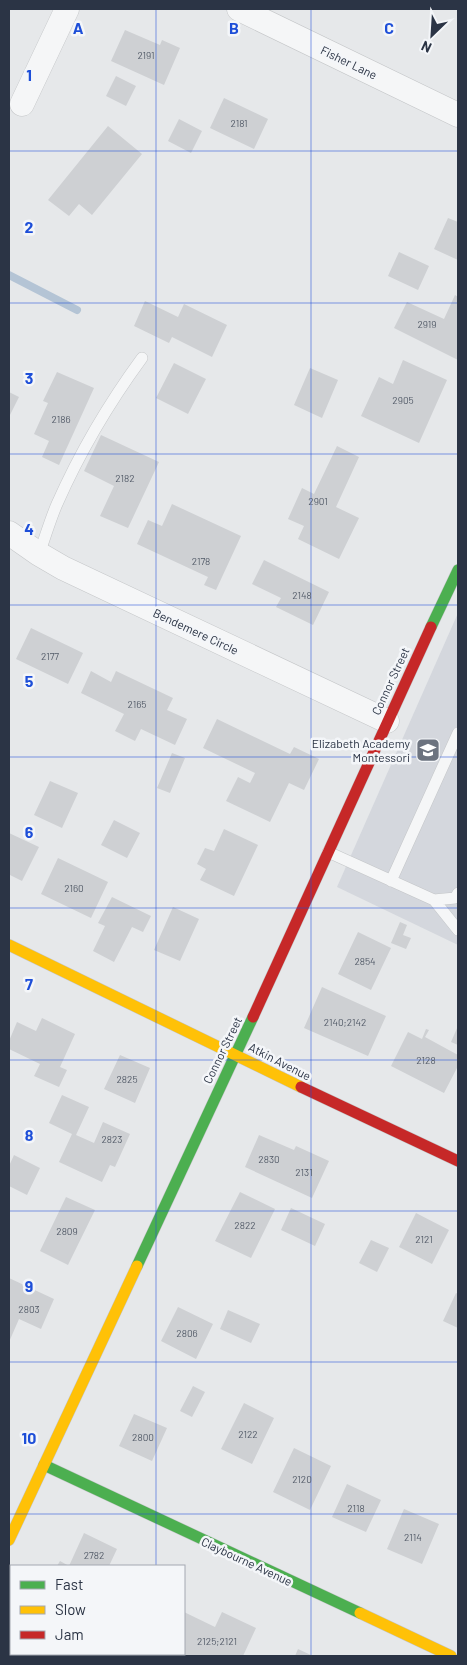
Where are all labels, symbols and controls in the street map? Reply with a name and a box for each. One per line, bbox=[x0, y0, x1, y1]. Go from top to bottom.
north arrow bbox=[407, 10, 457, 60]
text: A bbox=[73, 18, 84, 37]
text: B bbox=[229, 18, 239, 37]
text: C bbox=[384, 18, 394, 37]
text: N bbox=[418, 38, 434, 57]
street label: Fisher Lane bbox=[319, 42, 379, 82]
house number: 2191 bbox=[137, 49, 155, 61]
text: 1 bbox=[26, 65, 32, 84]
house number: 2181 bbox=[230, 117, 248, 129]
text: 2 bbox=[25, 217, 34, 236]
house number: 2919 bbox=[417, 318, 437, 330]
text: 3 bbox=[25, 368, 33, 387]
house number: 2905 bbox=[392, 394, 414, 406]
house number: 2186 bbox=[51, 413, 71, 425]
house number: 2182 bbox=[115, 472, 135, 484]
house number: 2901 bbox=[308, 495, 328, 507]
text: 4 bbox=[24, 519, 34, 538]
house number: 2178 bbox=[192, 555, 210, 567]
house number: 2148 bbox=[292, 589, 312, 601]
street label: Bendemere Circle bbox=[151, 605, 241, 657]
street label: Connor Street bbox=[368, 645, 412, 717]
house number: 2177 bbox=[41, 650, 59, 662]
text: 5 bbox=[25, 671, 34, 690]
house number: 2165 bbox=[127, 698, 147, 710]
place label: Elizabeth Academy Montessori bbox=[312, 736, 410, 764]
school or university icon: Elizabeth Academy Montessori bbox=[415, 737, 441, 763]
text: 6 bbox=[25, 822, 34, 841]
house number: 2160 bbox=[64, 882, 84, 894]
house number: 2854 bbox=[354, 955, 376, 967]
text: 7 bbox=[25, 974, 33, 993]
street label: Connor Street bbox=[200, 1014, 244, 1086]
house number: 2140;2142 bbox=[324, 1016, 366, 1028]
street label: Atkin Avenue bbox=[247, 1039, 313, 1083]
house number: 2128 bbox=[416, 1054, 436, 1066]
house number: 2825 bbox=[116, 1073, 138, 1085]
text: 8 bbox=[25, 1125, 34, 1144]
house number: 2823 bbox=[101, 1133, 123, 1145]
house number: 2830 bbox=[258, 1153, 280, 1165]
house number: 2131 bbox=[295, 1166, 313, 1178]
house number: 2822 bbox=[234, 1219, 256, 1231]
house number: 2809 bbox=[56, 1225, 78, 1237]
house number: 2121 bbox=[415, 1233, 433, 1245]
text: 9 bbox=[25, 1276, 33, 1295]
house number: 2803 bbox=[18, 1303, 40, 1315]
house number: 2806 bbox=[176, 1327, 198, 1339]
text: 10 bbox=[22, 1428, 36, 1447]
house number: 2122 bbox=[238, 1428, 258, 1440]
house number: 2800 bbox=[132, 1431, 154, 1443]
house number: 2120 bbox=[292, 1473, 312, 1485]
house number: 2118 bbox=[347, 1502, 365, 1514]
house number: 2114 bbox=[404, 1531, 422, 1543]
street label: Claybourne Avenue bbox=[199, 1534, 295, 1588]
house number: 2782 bbox=[84, 1549, 104, 1561]
legend bbox=[10, 1565, 185, 1655]
text: Fast bbox=[55, 1575, 83, 1593]
text: Slow bbox=[55, 1600, 86, 1618]
text: Jam bbox=[55, 1625, 84, 1643]
house number: 2125;2121 bbox=[197, 1635, 237, 1647]

